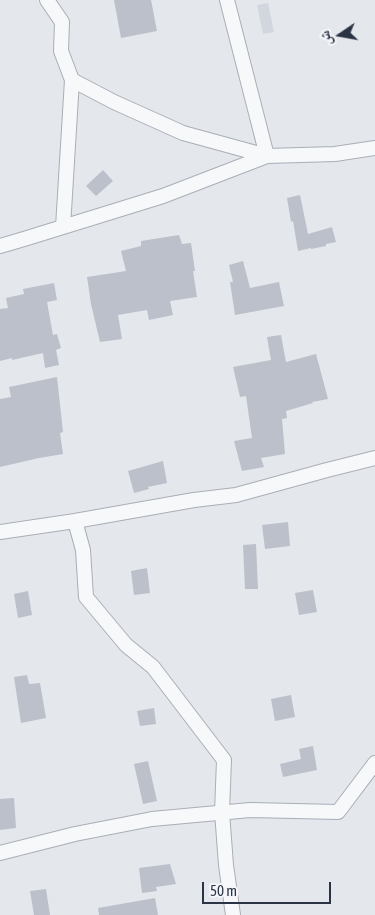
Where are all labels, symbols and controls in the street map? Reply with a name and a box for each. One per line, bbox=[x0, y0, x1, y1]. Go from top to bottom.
north arrow bbox=[315, 10, 365, 60]
text: ش bbox=[316, 29, 335, 47]
scale bar bbox=[205, 872, 334, 904]
text: 50 m bbox=[210, 882, 237, 899]

